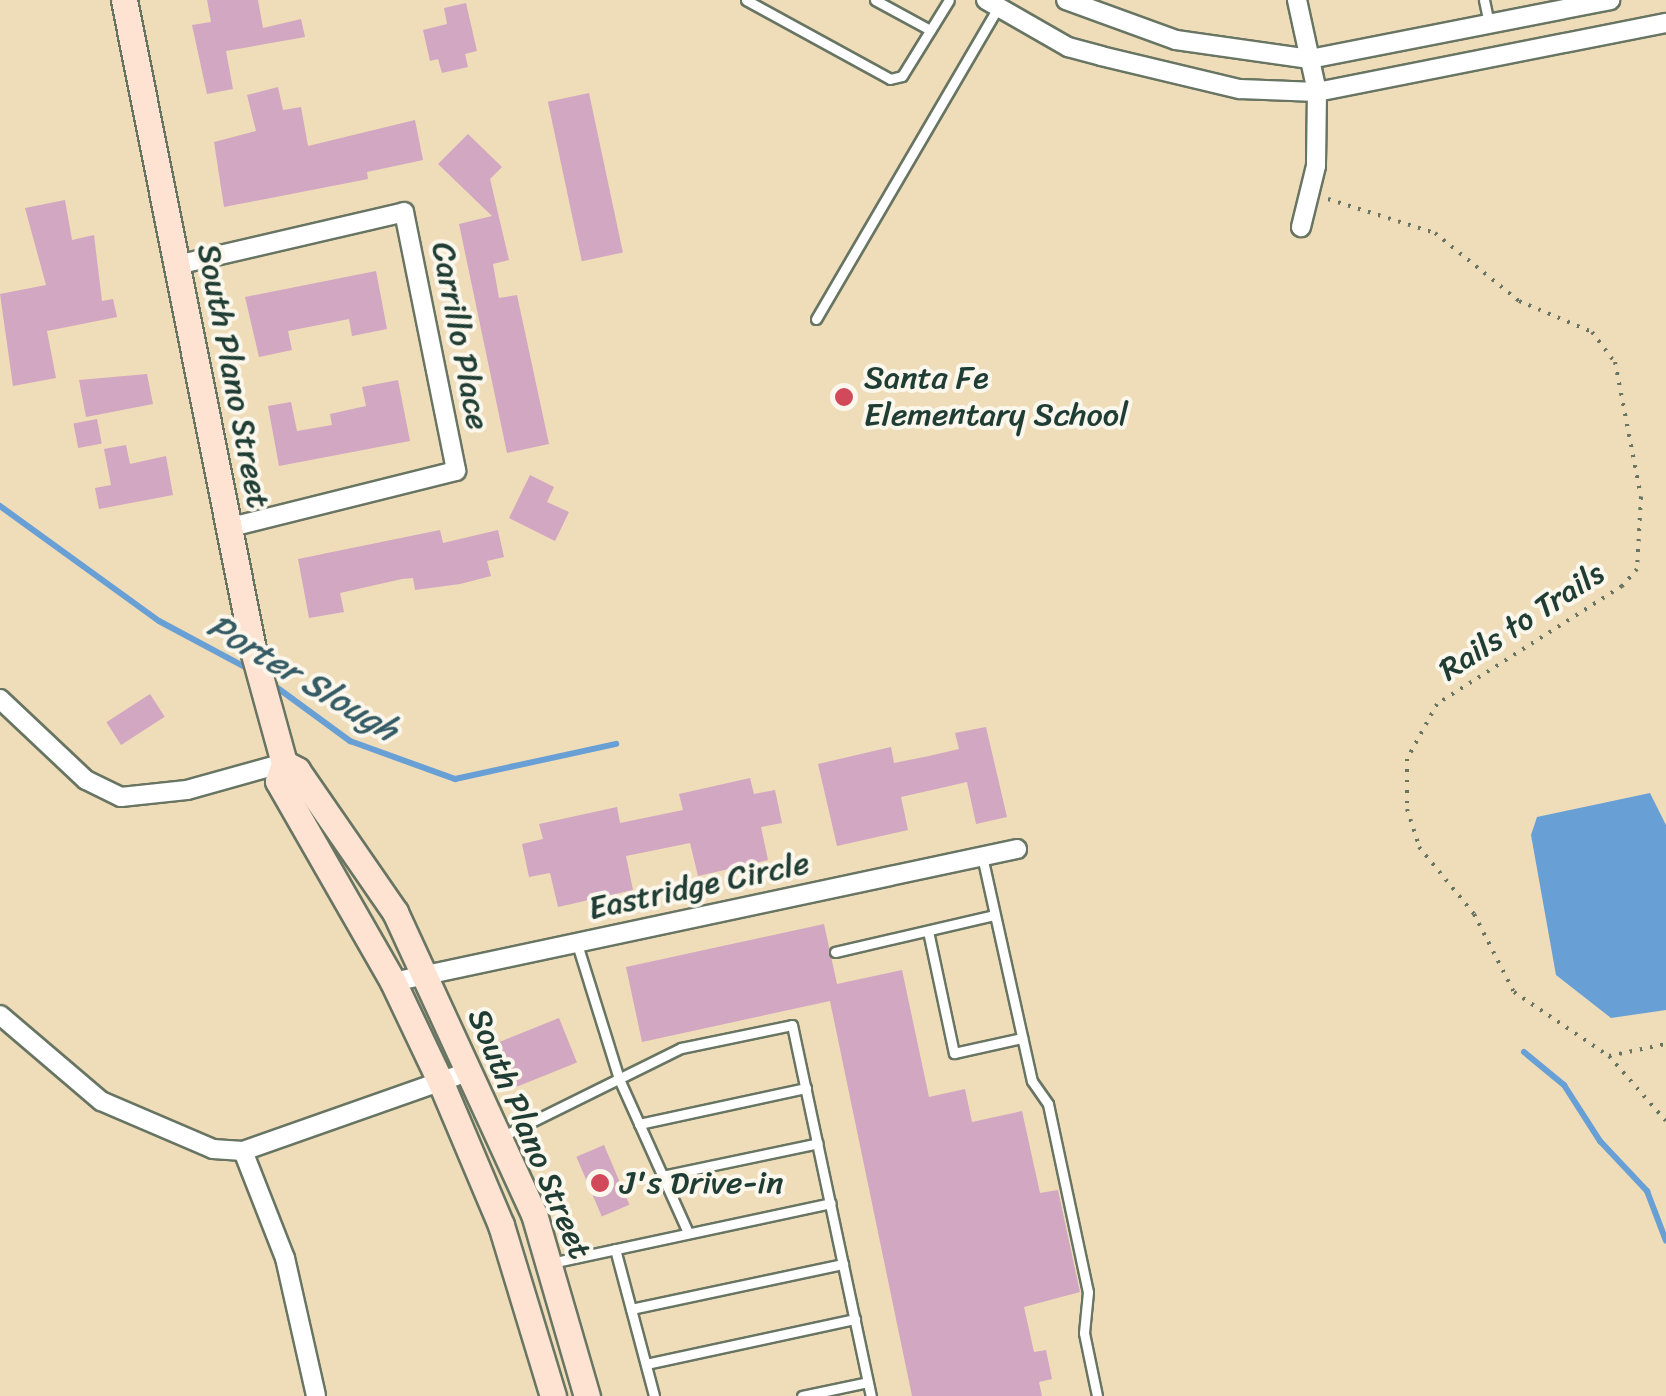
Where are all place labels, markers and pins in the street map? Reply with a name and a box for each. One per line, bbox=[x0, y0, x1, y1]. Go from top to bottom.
place label: Santa Fe Elementary School bbox=[864, 360, 1128, 435]
marker: Santa Fe Elementary School bbox=[833, 386, 855, 408]
place label: J's Drive-in bbox=[620, 1164, 784, 1202]
marker: J's Drive-in bbox=[589, 1172, 611, 1194]

